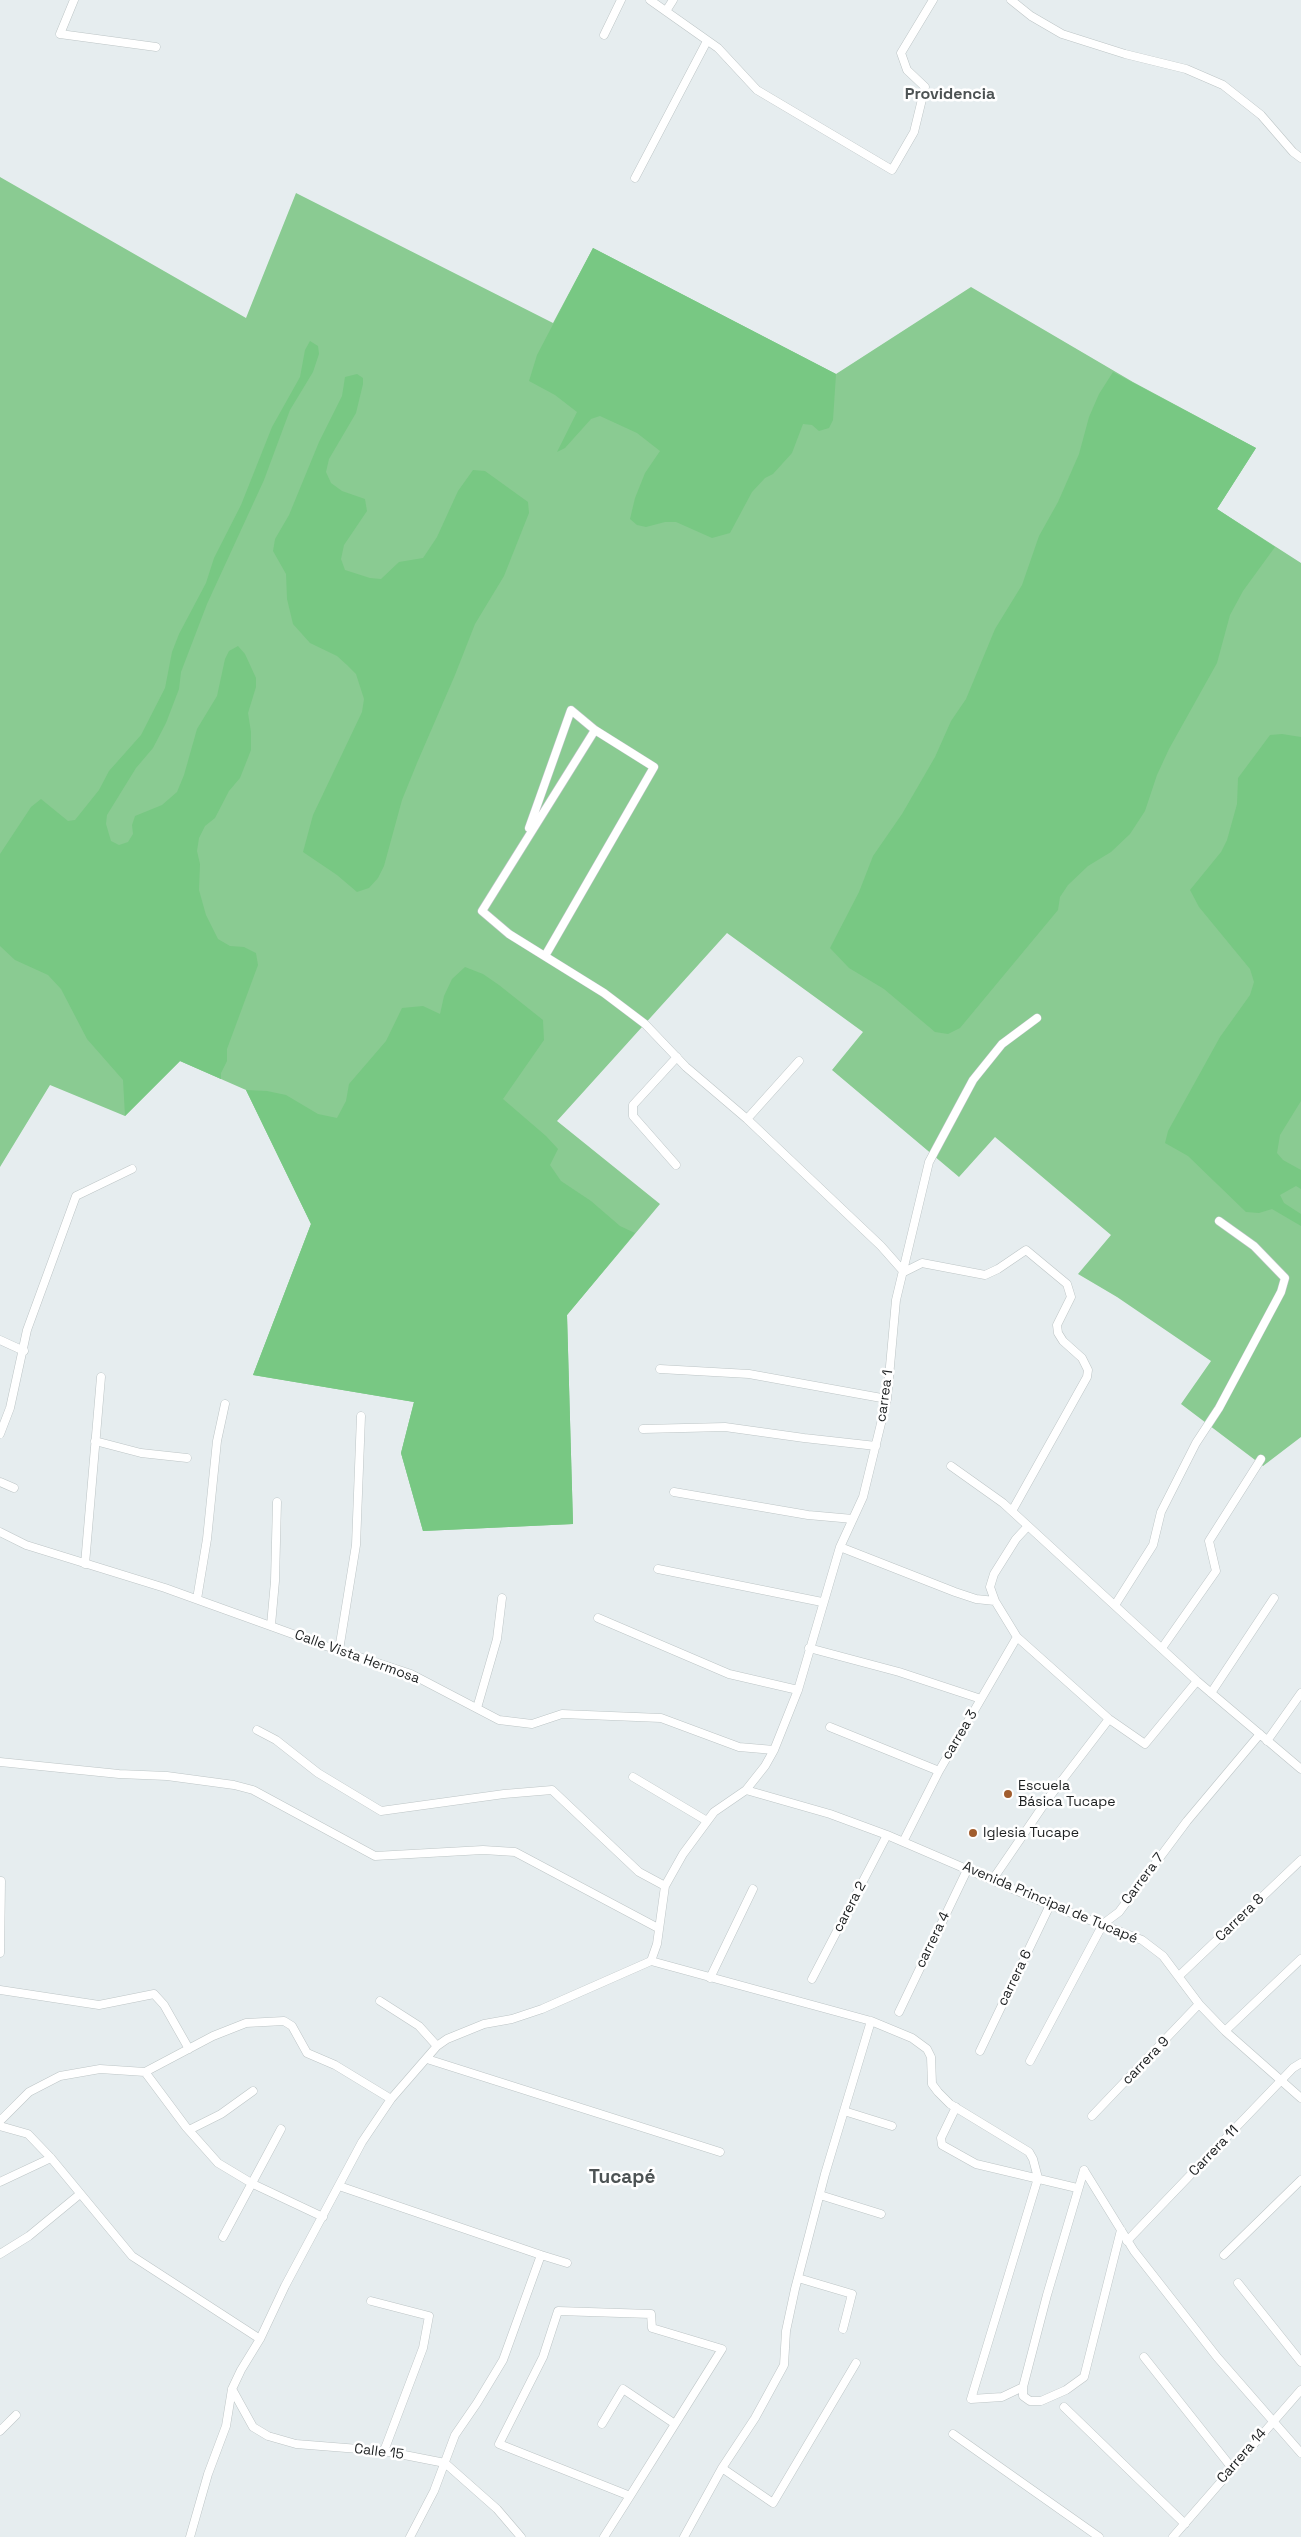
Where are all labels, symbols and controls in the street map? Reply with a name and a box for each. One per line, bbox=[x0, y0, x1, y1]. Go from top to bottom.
district label: Providencia bbox=[905, 85, 995, 105]
street label: carrea 1 bbox=[873, 1369, 897, 1423]
street label: Calle Vista Hermosa bbox=[292, 1627, 422, 1687]
street label: carrea 3 bbox=[939, 1707, 981, 1763]
place label: Escuela Básica Tucape bbox=[1018, 1778, 1116, 1810]
marker: Escuela Básica Tucape bbox=[1002, 1788, 1014, 1800]
place label: Iglesia Tucape bbox=[983, 1825, 1079, 1841]
marker: Iglesia Tucape bbox=[967, 1827, 979, 1839]
street label: Carrera 7 bbox=[1118, 1850, 1168, 1908]
street label: Avenida Principal de Tucapé bbox=[960, 1858, 1140, 1948]
street label: carera 2 bbox=[830, 1879, 870, 1935]
street label: Carrera 8 bbox=[1212, 1891, 1268, 1945]
street label: carrera 4 bbox=[912, 1909, 954, 1971]
street label: carrera 6 bbox=[994, 1947, 1036, 2009]
street label: carrera 9 bbox=[1119, 2033, 1173, 2089]
street label: Carrera 11 bbox=[1186, 2122, 1242, 2180]
district label: Tucapé bbox=[589, 2167, 655, 2189]
street label: Carrera 14 bbox=[1214, 2425, 1270, 2487]
street label: Calle 15 bbox=[353, 2441, 405, 2463]

